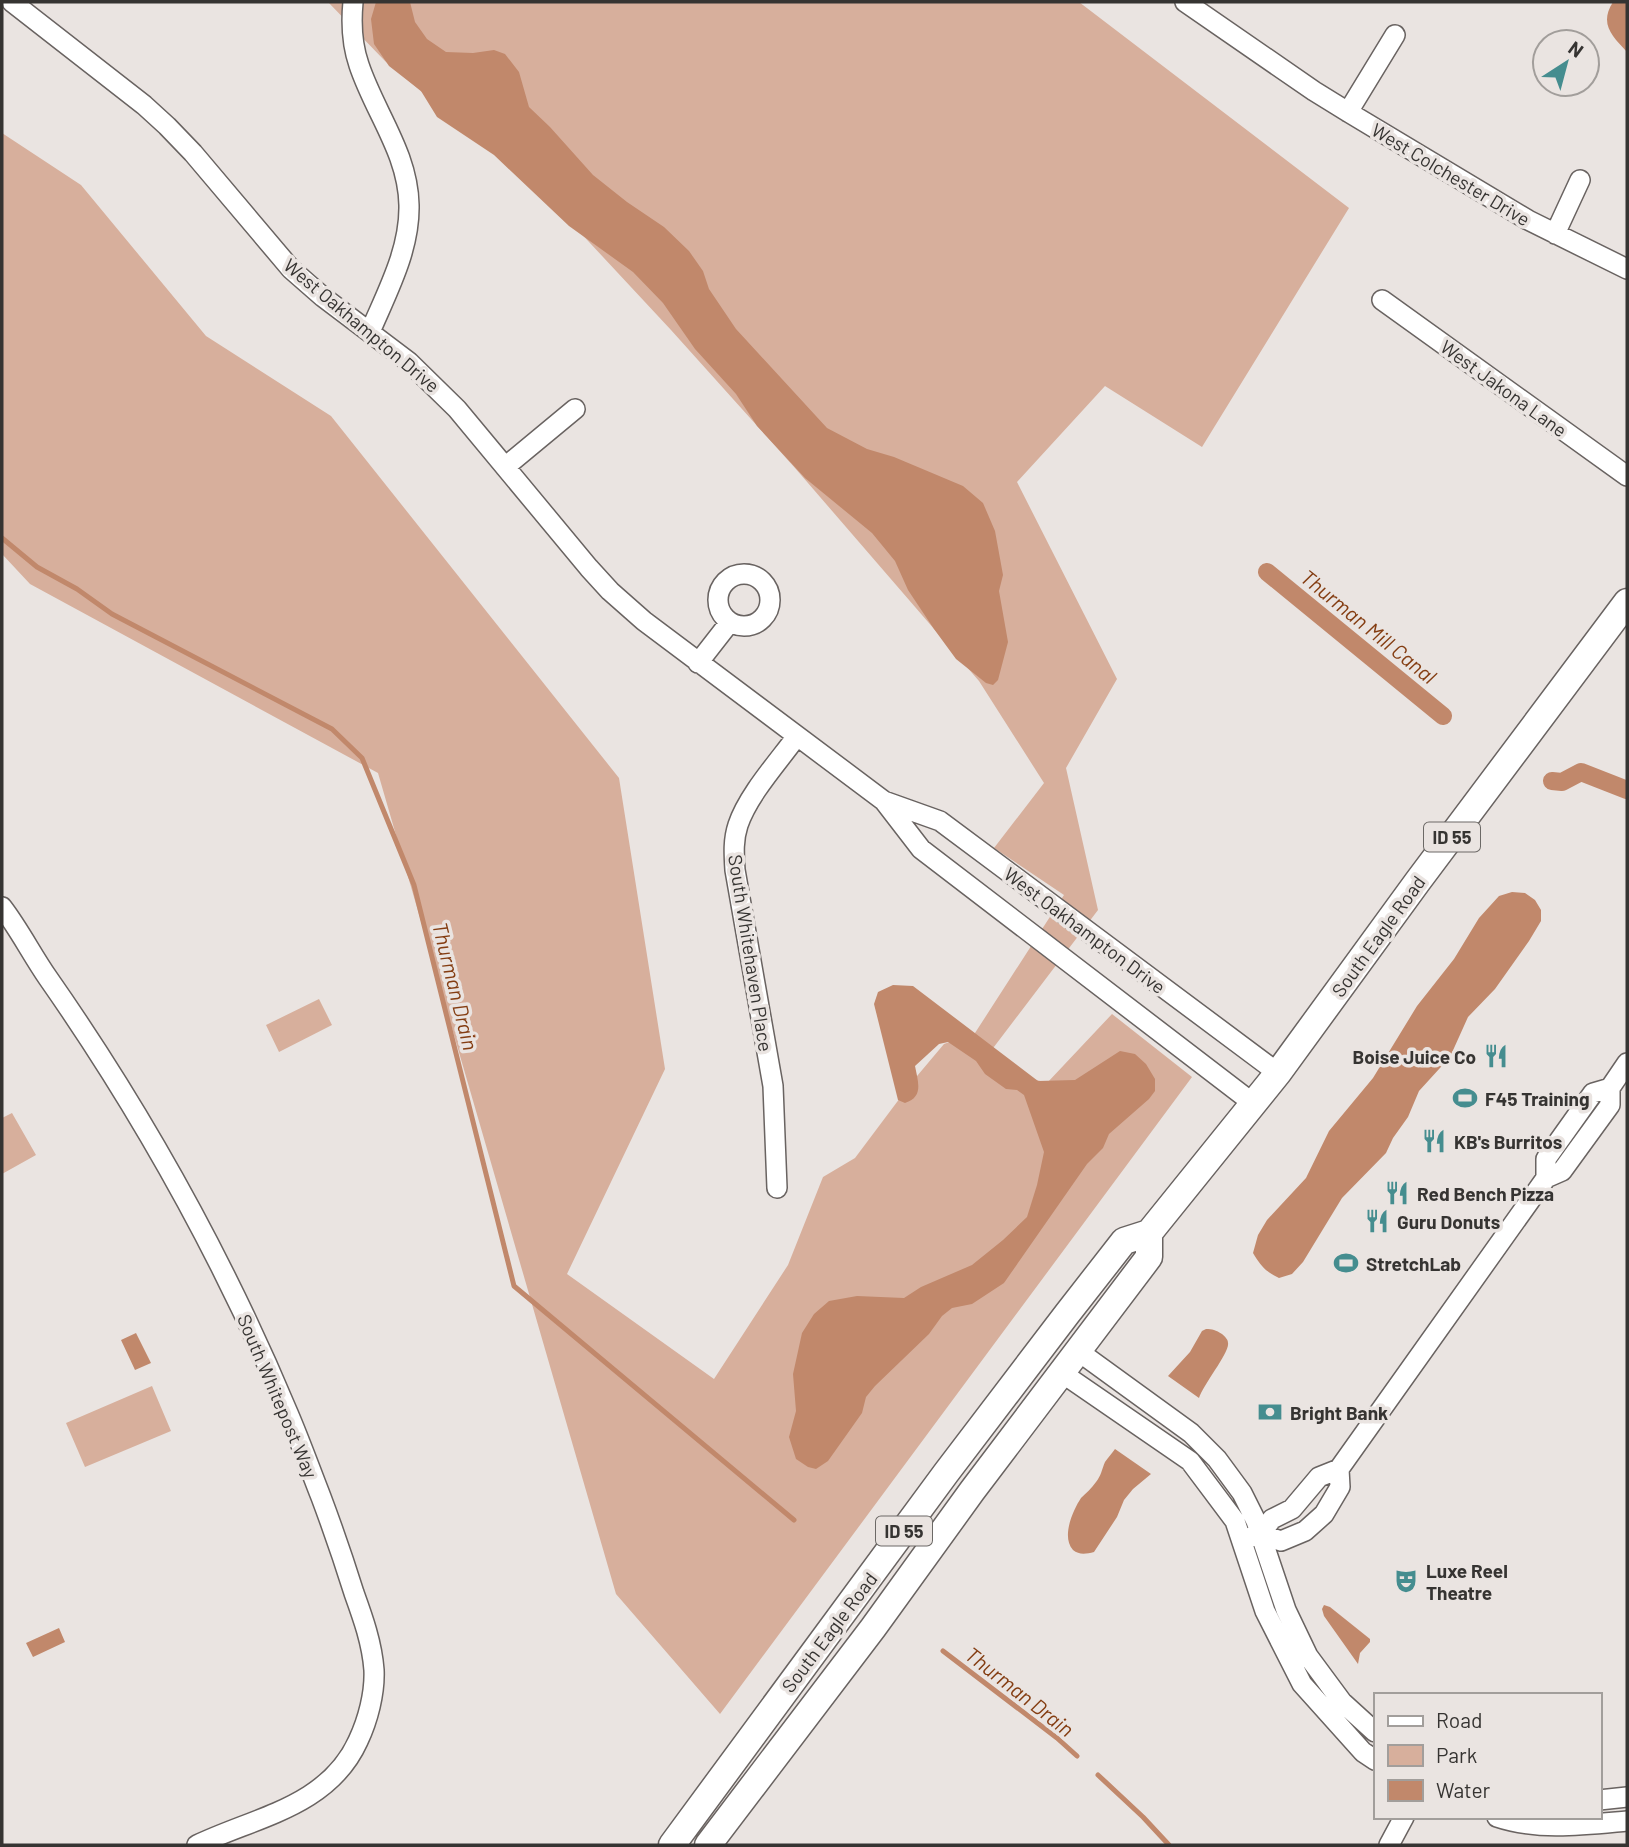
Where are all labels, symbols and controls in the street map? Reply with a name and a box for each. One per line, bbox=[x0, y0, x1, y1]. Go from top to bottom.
north arrow bbox=[1531, 28, 1601, 98]
text: N bbox=[1564, 36, 1588, 62]
street label: West Colchester Drive bbox=[1368, 118, 1534, 230]
street label: West Oakhampton Drive bbox=[280, 253, 444, 397]
street label: West Jakona Lane bbox=[1436, 335, 1572, 441]
water label: Thurman Mill Canal bbox=[1296, 564, 1442, 689]
road number: ID 55 bbox=[1424, 822, 1480, 852]
street label: South Whitehaven Place bbox=[724, 853, 778, 1053]
street label: West Oakhampton Drive bbox=[1000, 862, 1170, 998]
street label: South Eagle Road bbox=[1326, 871, 1430, 1001]
water label: Thurman Drain bbox=[428, 919, 484, 1053]
restaurant icon: Boise Juice Co bbox=[1482, 1042, 1510, 1070]
place label: Boise Juice Co bbox=[1352, 1045, 1476, 1068]
sports icon: F45 Training bbox=[1451, 1084, 1479, 1112]
place label: F45 Training bbox=[1485, 1087, 1589, 1110]
restaurant icon: KB's Burritos bbox=[1420, 1127, 1448, 1155]
place label: KB's Burritos bbox=[1454, 1130, 1562, 1153]
restaurant icon: Red Bench Pizza bbox=[1383, 1179, 1411, 1207]
place label: Red Bench Pizza bbox=[1417, 1182, 1554, 1205]
restaurant icon: Guru Donuts bbox=[1363, 1207, 1391, 1235]
place label: Guru Donuts bbox=[1397, 1210, 1500, 1233]
sports icon: StretchLab bbox=[1332, 1249, 1360, 1277]
place label: StretchLab bbox=[1366, 1252, 1461, 1275]
street label: South Whitepost Way bbox=[233, 1311, 323, 1482]
bank icon: Bright Bank bbox=[1256, 1398, 1284, 1426]
place label: Bright Bank bbox=[1290, 1401, 1388, 1424]
road number: ID 55 bbox=[876, 1516, 932, 1546]
place label: Luxe Reel Theatre bbox=[1426, 1559, 1508, 1604]
street label: South Eagle Road bbox=[776, 1567, 882, 1697]
theatre icon: Luxe Reel Theatre bbox=[1392, 1567, 1420, 1595]
water label: Thurman Drain bbox=[961, 1641, 1079, 1741]
legend bbox=[1374, 1693, 1601, 1819]
text: Road bbox=[1436, 1707, 1482, 1732]
text: Park bbox=[1436, 1742, 1477, 1767]
text: Water bbox=[1436, 1777, 1491, 1802]

